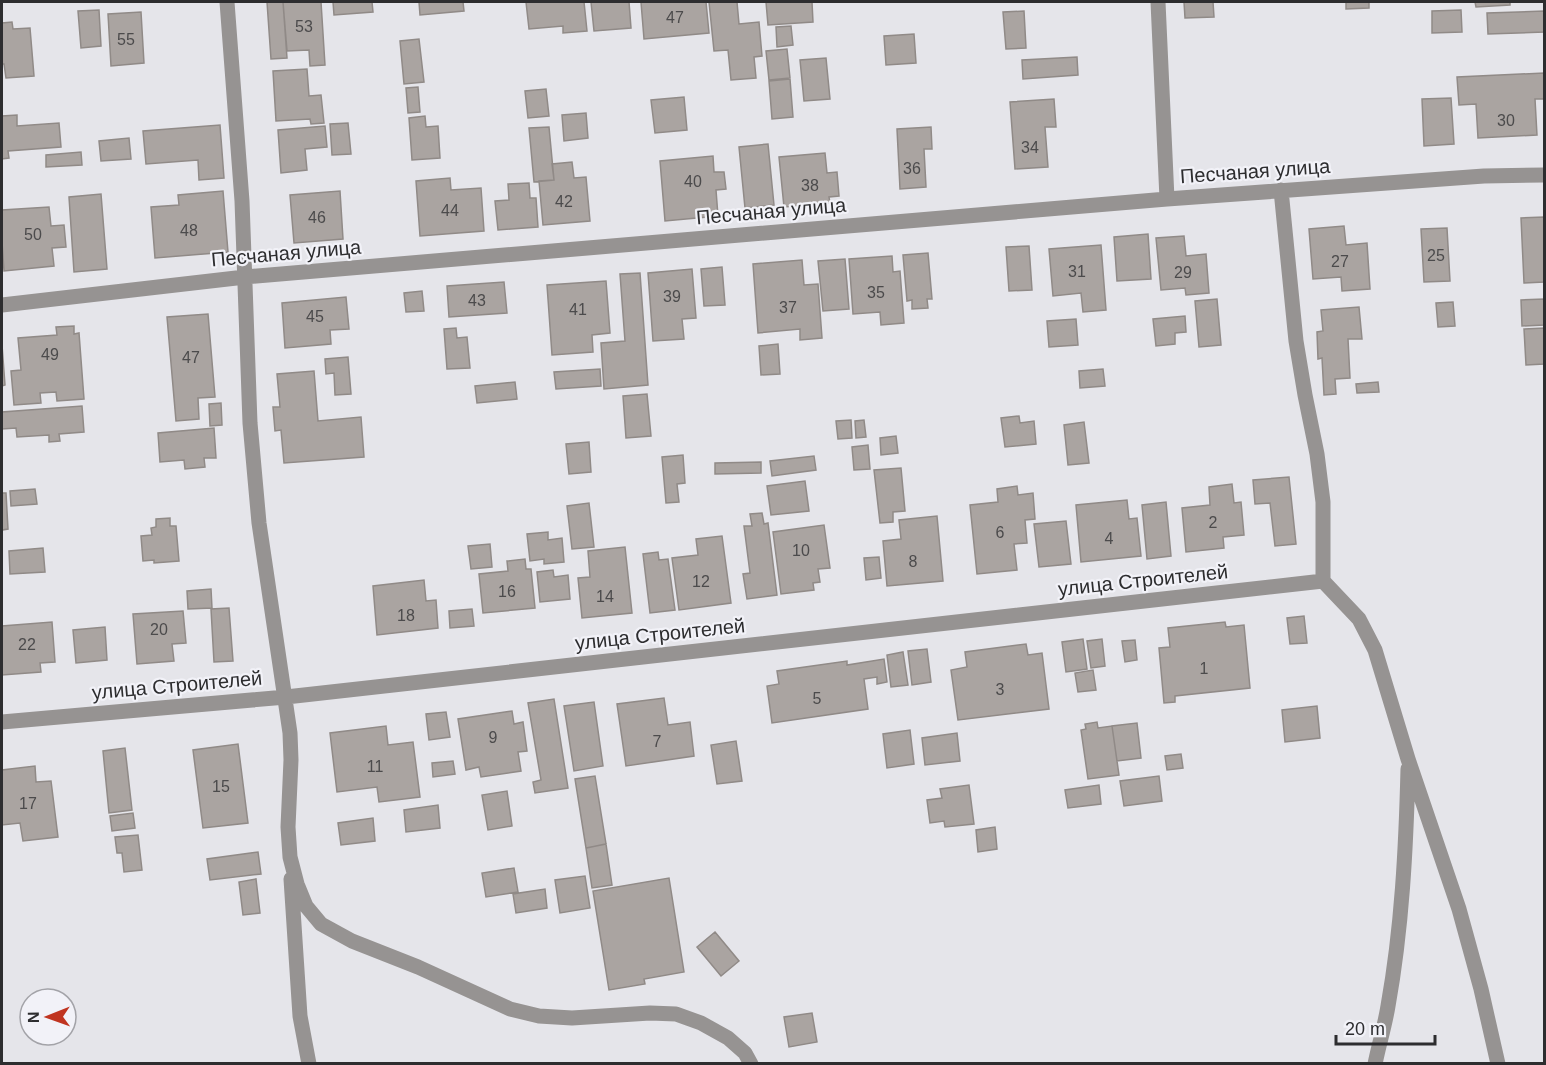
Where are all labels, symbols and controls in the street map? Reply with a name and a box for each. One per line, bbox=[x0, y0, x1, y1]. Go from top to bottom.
house number: 47 bbox=[666, 9, 684, 26]
house number: 53 bbox=[295, 18, 313, 35]
house number: 55 bbox=[117, 31, 135, 48]
house number: 30 bbox=[1497, 112, 1515, 129]
house number: 34 bbox=[1021, 139, 1039, 156]
street label: Песчаная улица bbox=[1179, 155, 1332, 187]
house number: 36 bbox=[903, 160, 921, 177]
house number: 40 bbox=[684, 173, 702, 190]
house number: 38 bbox=[801, 177, 819, 194]
house number: 42 bbox=[555, 193, 573, 210]
street label: Песчаная улица bbox=[695, 193, 848, 229]
house number: 44 bbox=[441, 202, 459, 219]
house number: 46 bbox=[308, 209, 326, 226]
house number: 48 bbox=[180, 222, 198, 239]
house number: 50 bbox=[24, 226, 42, 243]
street label: Песчаная улица bbox=[210, 235, 363, 271]
house number: 25 bbox=[1427, 247, 1445, 264]
house number: 27 bbox=[1331, 253, 1349, 270]
house number: 31 bbox=[1068, 263, 1086, 280]
house number: 29 bbox=[1174, 264, 1192, 281]
house number: 35 bbox=[867, 284, 885, 301]
house number: 39 bbox=[663, 288, 681, 305]
house number: 43 bbox=[468, 292, 486, 309]
house number: 37 bbox=[779, 299, 797, 316]
house number: 41 bbox=[569, 301, 587, 318]
house number: 45 bbox=[306, 308, 324, 325]
house number: 49 bbox=[41, 346, 59, 363]
house number: 47 bbox=[182, 349, 200, 366]
house number: 2 bbox=[1209, 514, 1218, 531]
house number: 6 bbox=[996, 524, 1005, 541]
house number: 4 bbox=[1105, 530, 1114, 547]
house number: 10 bbox=[792, 542, 810, 559]
house number: 8 bbox=[909, 553, 918, 570]
street label: улица Строителей bbox=[1057, 560, 1229, 600]
house number: 12 bbox=[692, 573, 710, 590]
house number: 16 bbox=[498, 583, 516, 600]
house number: 14 bbox=[596, 588, 614, 605]
house number: 18 bbox=[397, 607, 415, 624]
street label: улица Строителей bbox=[574, 614, 746, 654]
house number: 20 bbox=[150, 621, 168, 638]
house number: 22 bbox=[18, 636, 36, 653]
house number: 1 bbox=[1200, 660, 1209, 677]
street label: улица Строителей bbox=[91, 667, 263, 703]
house number: 3 bbox=[996, 681, 1005, 698]
house number: 5 bbox=[813, 690, 822, 707]
house number: 9 bbox=[489, 729, 498, 746]
house number: 7 bbox=[653, 733, 662, 750]
house number: 11 bbox=[367, 758, 383, 775]
house number: 15 bbox=[212, 778, 230, 795]
house number: 17 bbox=[19, 795, 37, 812]
north arrow bbox=[18, 987, 78, 1047]
scale bar bbox=[1336, 1008, 1435, 1046]
text: N bbox=[25, 1011, 42, 1023]
text: 20 m bbox=[1345, 1019, 1385, 1039]

